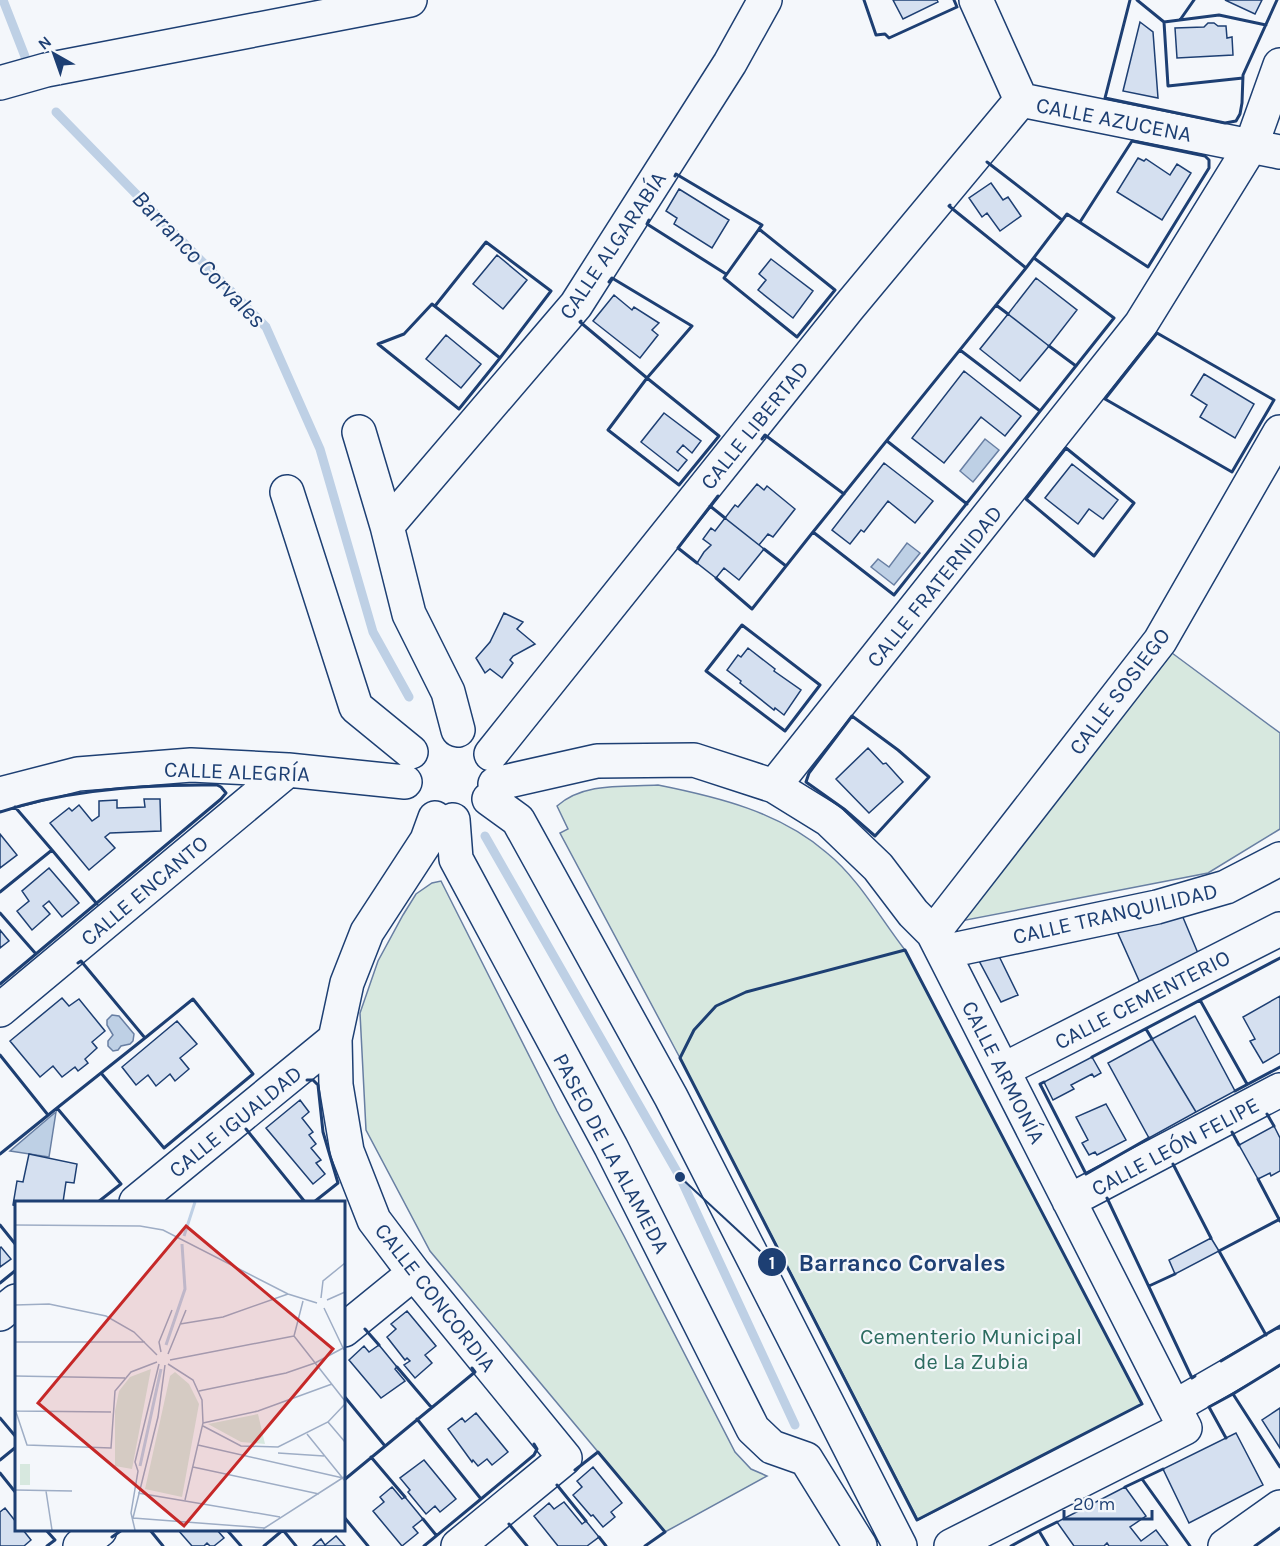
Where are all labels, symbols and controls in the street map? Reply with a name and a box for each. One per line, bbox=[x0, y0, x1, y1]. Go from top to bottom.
north arrow bbox=[24, 24, 84, 84]
text: N bbox=[34, 32, 55, 54]
street label: CALLE AZUCENA bbox=[1034, 92, 1194, 148]
street label: CALLE ALGARABÍA bbox=[553, 166, 672, 324]
water label: Barranco Corvales bbox=[126, 185, 272, 333]
street label: CALLE LIBERTAD bbox=[695, 356, 814, 495]
street label: CALLE FRATERNIDAD bbox=[862, 500, 1008, 673]
street label: CALLE SOSIEGO bbox=[1064, 623, 1176, 760]
street label: CALLE ALEGRÍA bbox=[164, 755, 311, 788]
street label: CALLE ENCANTO bbox=[76, 830, 214, 952]
street label: CALLE TRANQUILIDAD bbox=[1010, 878, 1220, 950]
street label: CALLE CEMENTERIO bbox=[1050, 944, 1235, 1055]
street label: CALLE ARMONÍA bbox=[956, 996, 1051, 1149]
street label: PASEO DE LA ALAMEDA bbox=[547, 1049, 675, 1258]
street label: CALLE IGUALDAD bbox=[164, 1060, 307, 1183]
street label: CALLE LEÓN FELIPE bbox=[1087, 1091, 1264, 1202]
inset map bbox=[15, 1201, 345, 1531]
street label: CALLE CONCORDIA bbox=[369, 1218, 502, 1377]
callout: Barranco Corvales bbox=[757, 1241, 1018, 1283]
text: Barranco Corvales bbox=[798, 1249, 1006, 1277]
text: 1 bbox=[769, 1252, 775, 1274]
park label: Cementerio Municipal de La Zubia bbox=[860, 1324, 1082, 1375]
scale bar bbox=[1064, 1483, 1152, 1521]
text: 20 m bbox=[1073, 1493, 1115, 1515]

